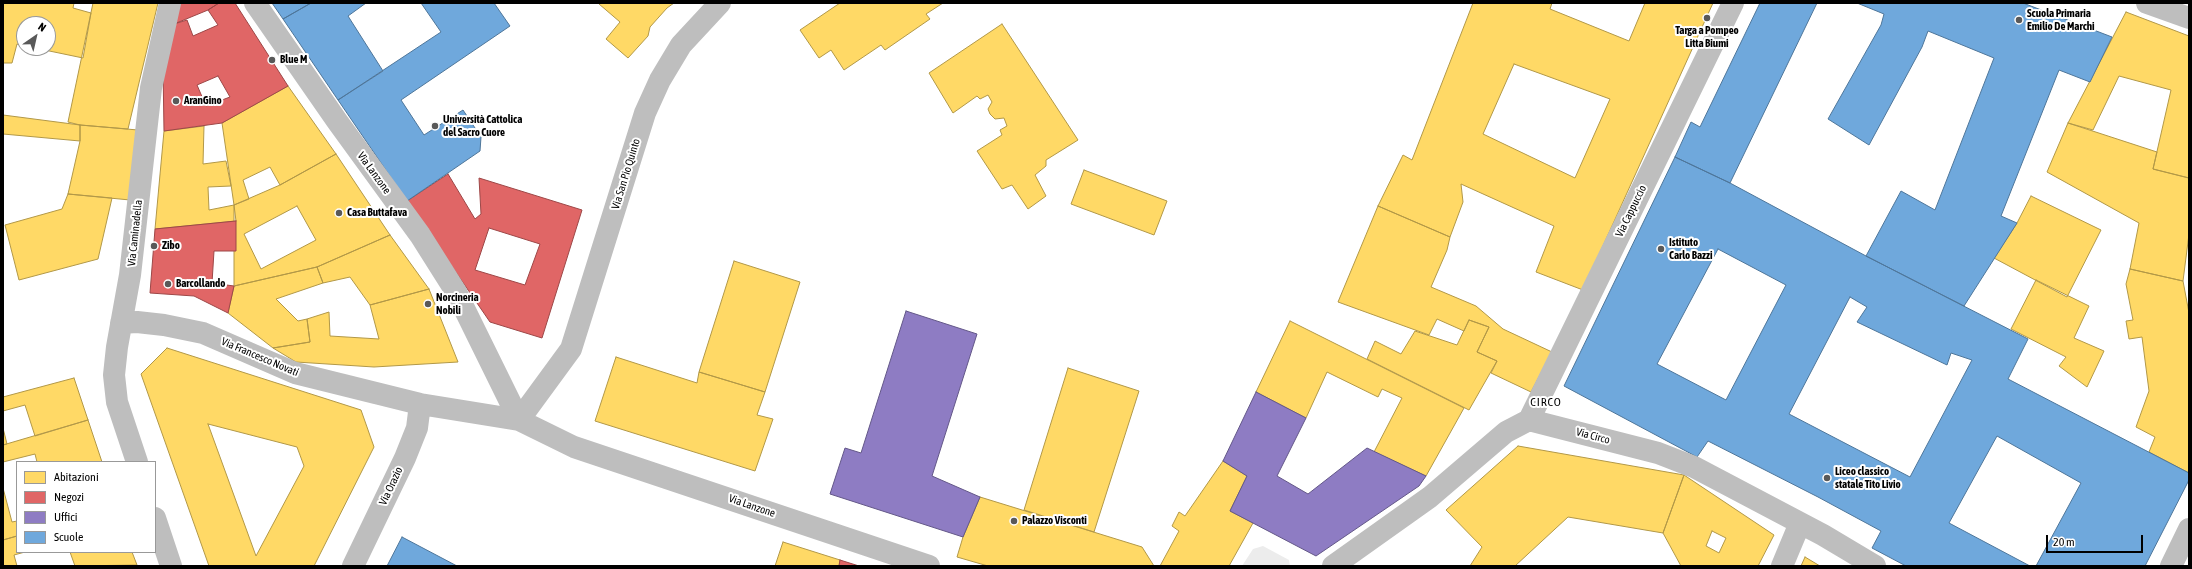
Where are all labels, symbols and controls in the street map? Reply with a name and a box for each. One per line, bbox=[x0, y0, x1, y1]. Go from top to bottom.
place label: Scuola Primaria Emilio De Marchi bbox=[2027, 7, 2095, 33]
marker: Targa a Pompeo Litta Biumi bbox=[1702, 13, 1712, 23]
marker: Scuola Primaria Emilio De Marchi bbox=[2014, 15, 2024, 25]
north arrow bbox=[16, 16, 56, 56]
text: N bbox=[36, 20, 48, 34]
place label: Targa a Pompeo Litta Biumi bbox=[1675, 24, 1739, 50]
place label: Blue M bbox=[280, 53, 307, 67]
marker: Blue M bbox=[267, 55, 277, 65]
place label: AranGino bbox=[184, 94, 222, 108]
marker: AranGino bbox=[171, 96, 181, 106]
place label: Università Cattolica del Sacro Cuore bbox=[443, 113, 522, 139]
marker: Università Cattolica del Sacro Cuore bbox=[430, 121, 440, 131]
street label: Via San Pio Quinto bbox=[609, 137, 643, 211]
street label: Via Lanzone bbox=[354, 149, 394, 197]
street label: Via Cappuccio bbox=[1613, 183, 1649, 239]
street label: Via Caminadella bbox=[125, 199, 145, 267]
place label: Casa Buttafava bbox=[347, 206, 407, 220]
marker: Casa Buttafava bbox=[334, 208, 344, 218]
place label: Istituto Carlo Bazzi bbox=[1669, 236, 1713, 262]
place label: Zibo bbox=[162, 239, 180, 253]
marker: Zibo bbox=[149, 241, 159, 251]
marker: Istituto Carlo Bazzi bbox=[1656, 244, 1666, 254]
place label: Barcollando bbox=[176, 277, 225, 291]
marker: Barcollando bbox=[163, 279, 173, 289]
place label: Norcineria Nobili bbox=[436, 291, 479, 317]
marker: Norcineria Nobili bbox=[423, 299, 433, 309]
street label: Via Francesco Novati bbox=[219, 335, 301, 379]
district label: CIRCO bbox=[1530, 395, 1562, 409]
street label: Via Circo bbox=[1575, 425, 1611, 447]
legend bbox=[16, 461, 156, 553]
street label: Via Orazio bbox=[376, 465, 406, 507]
place label: Liceo classico statale Tito Livio bbox=[1835, 465, 1901, 491]
text: Abitazioni bbox=[54, 470, 99, 484]
marker: Liceo classico statale Tito Livio bbox=[1822, 473, 1832, 483]
text: Negozi bbox=[54, 490, 84, 504]
street label: Via Lanzone bbox=[727, 492, 777, 520]
text: Uffici bbox=[54, 510, 78, 524]
place label: Palazzo Visconti bbox=[1022, 514, 1087, 528]
marker: Palazzo Visconti bbox=[1009, 516, 1019, 526]
scale bar bbox=[2048, 527, 2145, 553]
text: Scuole bbox=[54, 530, 83, 544]
text: 20 m bbox=[2053, 535, 2075, 549]

